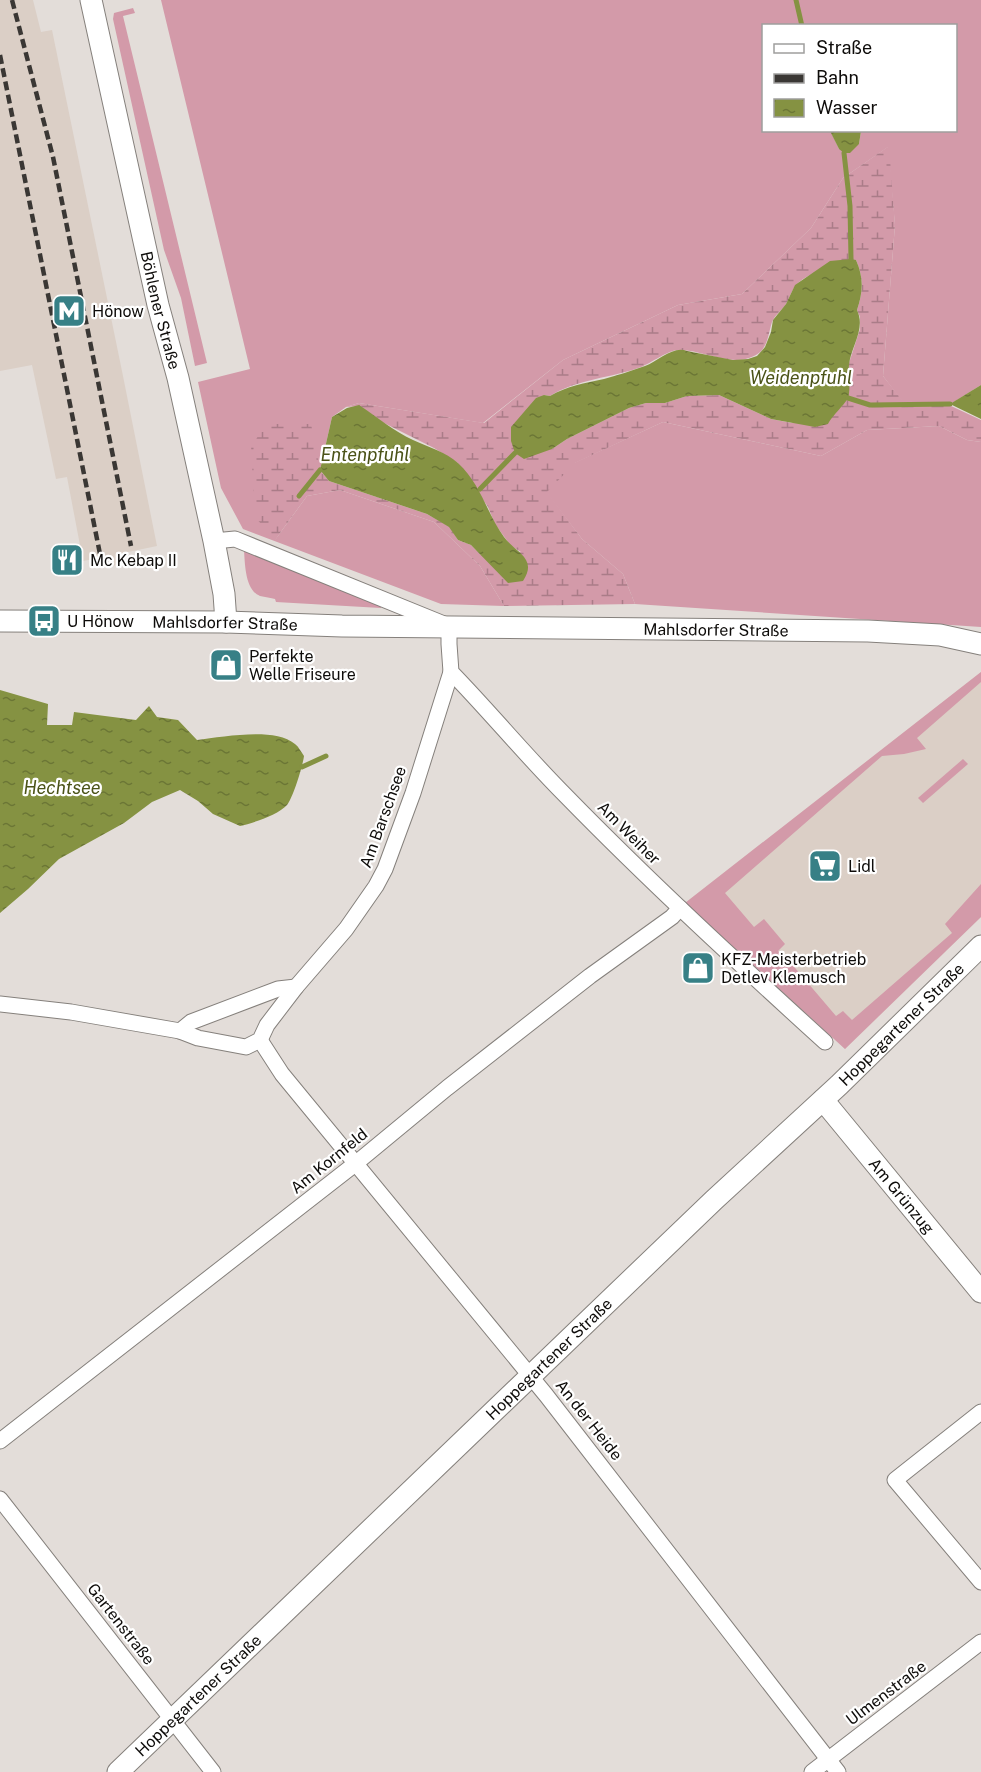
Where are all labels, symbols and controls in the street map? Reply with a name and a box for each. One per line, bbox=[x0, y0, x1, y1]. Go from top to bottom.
legend bbox=[762, 24, 957, 132]
text: Straße bbox=[816, 37, 872, 58]
text: Bahn bbox=[816, 67, 859, 88]
text: Wasser bbox=[816, 97, 878, 118]
street label: Böhlener Straße bbox=[137, 249, 185, 371]
metro station icon: Hönow bbox=[51, 293, 87, 329]
place label: Hönow bbox=[92, 302, 144, 321]
water label: Weidenpfuhl bbox=[750, 367, 852, 388]
water label: Entenpfuhl bbox=[320, 444, 410, 465]
restaurant icon: Mc Kebap II bbox=[49, 542, 85, 578]
place label: Mc Kebap II bbox=[90, 551, 177, 570]
bus stop icon: U Hönow bbox=[26, 603, 62, 639]
place label: U Hönow bbox=[67, 612, 134, 631]
street label: Mahlsdorfer Straße bbox=[152, 612, 298, 634]
street label: Mahlsdorfer Straße bbox=[643, 619, 789, 640]
shop icon: Perfekte Welle Friseure bbox=[208, 647, 244, 683]
place label: Perfekte Welle Friseure bbox=[249, 647, 356, 684]
street label: Am Barschsee bbox=[356, 764, 410, 870]
water label: Hechtsee bbox=[23, 777, 101, 798]
street label: Am Weiher bbox=[594, 798, 664, 868]
supermarket icon: Lidl bbox=[807, 848, 843, 884]
place label: Lidl bbox=[848, 857, 876, 876]
shop icon: KFZ-Meisterbetrieb Detlev Klemusch bbox=[680, 950, 716, 986]
place label: KFZ-Meisterbetrieb Detlev Klemusch bbox=[721, 950, 866, 987]
street label: Hoppegartener Straße bbox=[835, 959, 968, 1089]
street label: Am Kornfeld bbox=[287, 1124, 371, 1198]
street label: Am Grünzug bbox=[865, 1154, 939, 1238]
street label: Hoppegartener Straße bbox=[482, 1294, 616, 1423]
street label: An der Heide bbox=[552, 1376, 626, 1464]
street label: Gartenstraße bbox=[83, 1579, 159, 1669]
street label: Hoppegartener Straße bbox=[131, 1630, 265, 1760]
street label: Ulmenstraße bbox=[842, 1657, 930, 1729]

